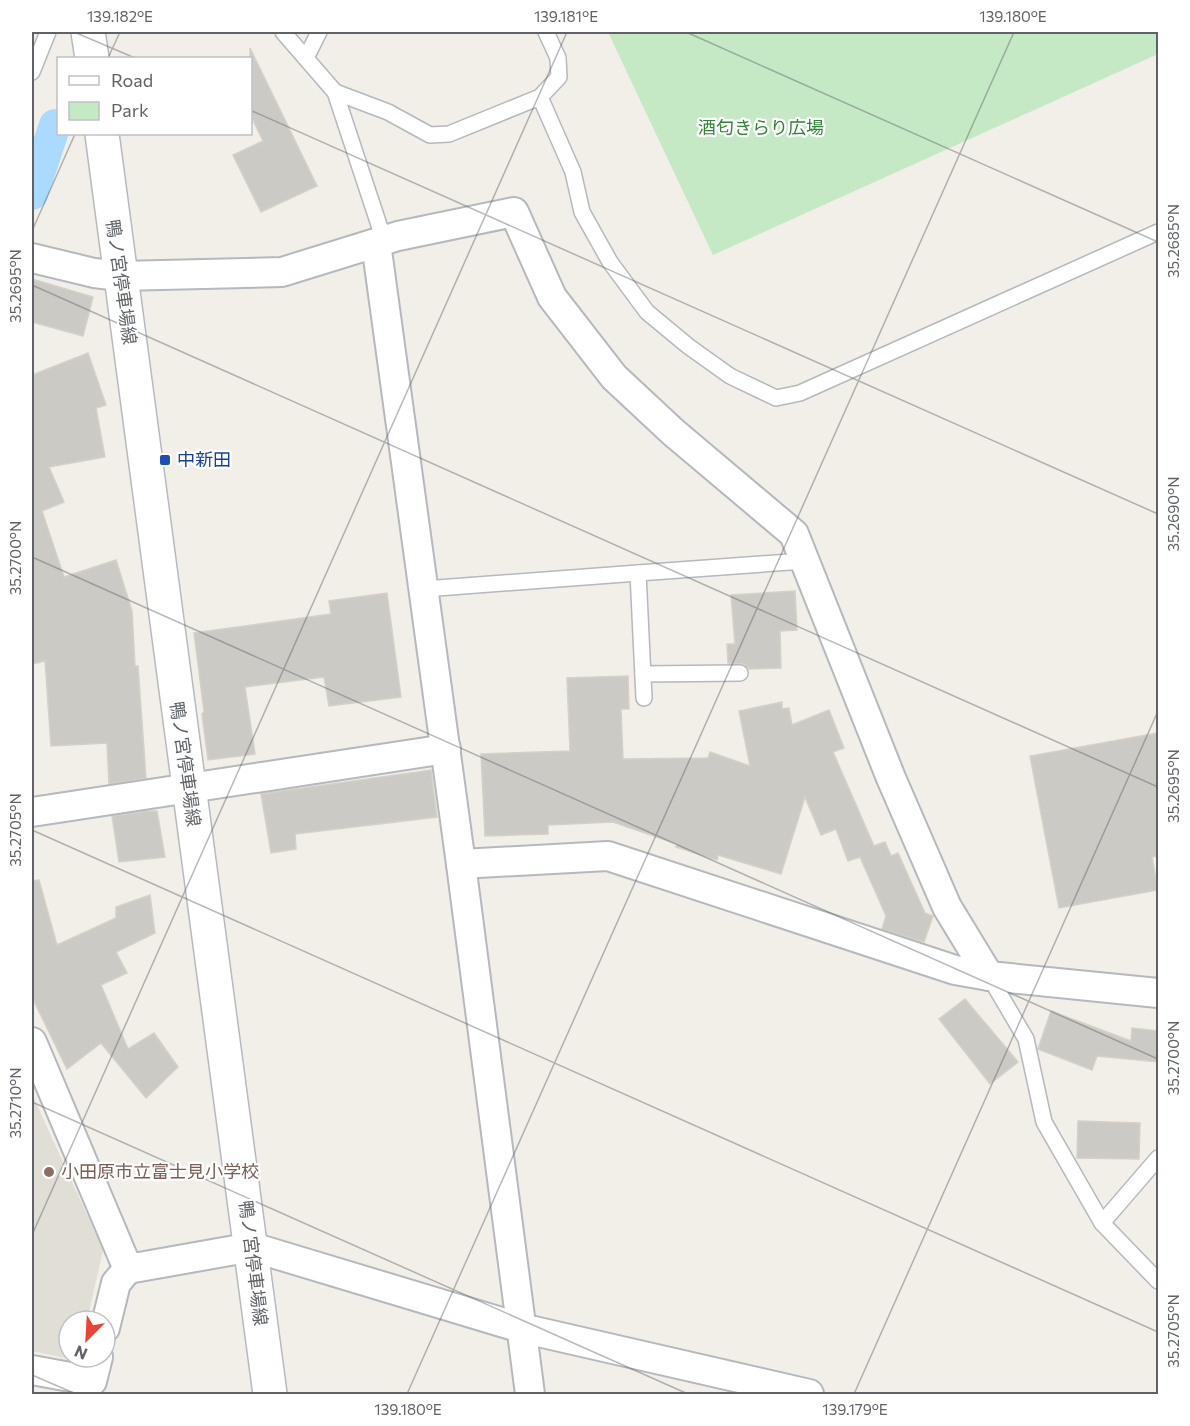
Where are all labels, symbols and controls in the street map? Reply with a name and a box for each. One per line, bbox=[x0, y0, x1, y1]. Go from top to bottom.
text: 139.182°E bbox=[87, 7, 153, 25]
text: 139.181°E bbox=[534, 7, 598, 25]
text: 139.180°E bbox=[979, 7, 1047, 25]
legend bbox=[57, 57, 252, 135]
text: Road bbox=[111, 69, 153, 91]
text: Park bbox=[111, 99, 149, 121]
park label: 酒匂きらり広場 bbox=[698, 116, 824, 138]
text: 35.2685°N bbox=[1164, 204, 1182, 278]
street label: 鴨ノ宮停車場線 bbox=[102, 218, 142, 346]
text: 35.2695°N bbox=[6, 249, 24, 323]
place label: 中新田 bbox=[177, 448, 231, 470]
marker: 中新田 bbox=[158, 453, 172, 467]
text: 35.2690°N bbox=[1164, 477, 1182, 551]
text: 35.2700°N bbox=[6, 521, 24, 595]
street label: 鴨ノ宮停車場線 bbox=[166, 700, 206, 828]
text: 35.2695°N bbox=[1164, 749, 1182, 823]
text: 35.2705°N bbox=[6, 793, 24, 867]
text: 35.2700°N bbox=[1164, 1021, 1182, 1095]
text: 35.2710°N bbox=[6, 1067, 24, 1139]
place label: 小田原市立富士見小学校 bbox=[61, 1160, 259, 1182]
marker: 小田原市立富士見小学校 bbox=[42, 1165, 56, 1179]
street label: 鴨ノ宮停車場線 bbox=[235, 1199, 273, 1327]
text: 35.2705°N bbox=[1164, 1294, 1182, 1368]
north arrow bbox=[57, 1309, 117, 1369]
text: N bbox=[71, 1342, 90, 1364]
text: 139.180°E bbox=[374, 1400, 442, 1418]
text: 139.179°E bbox=[822, 1400, 888, 1418]

